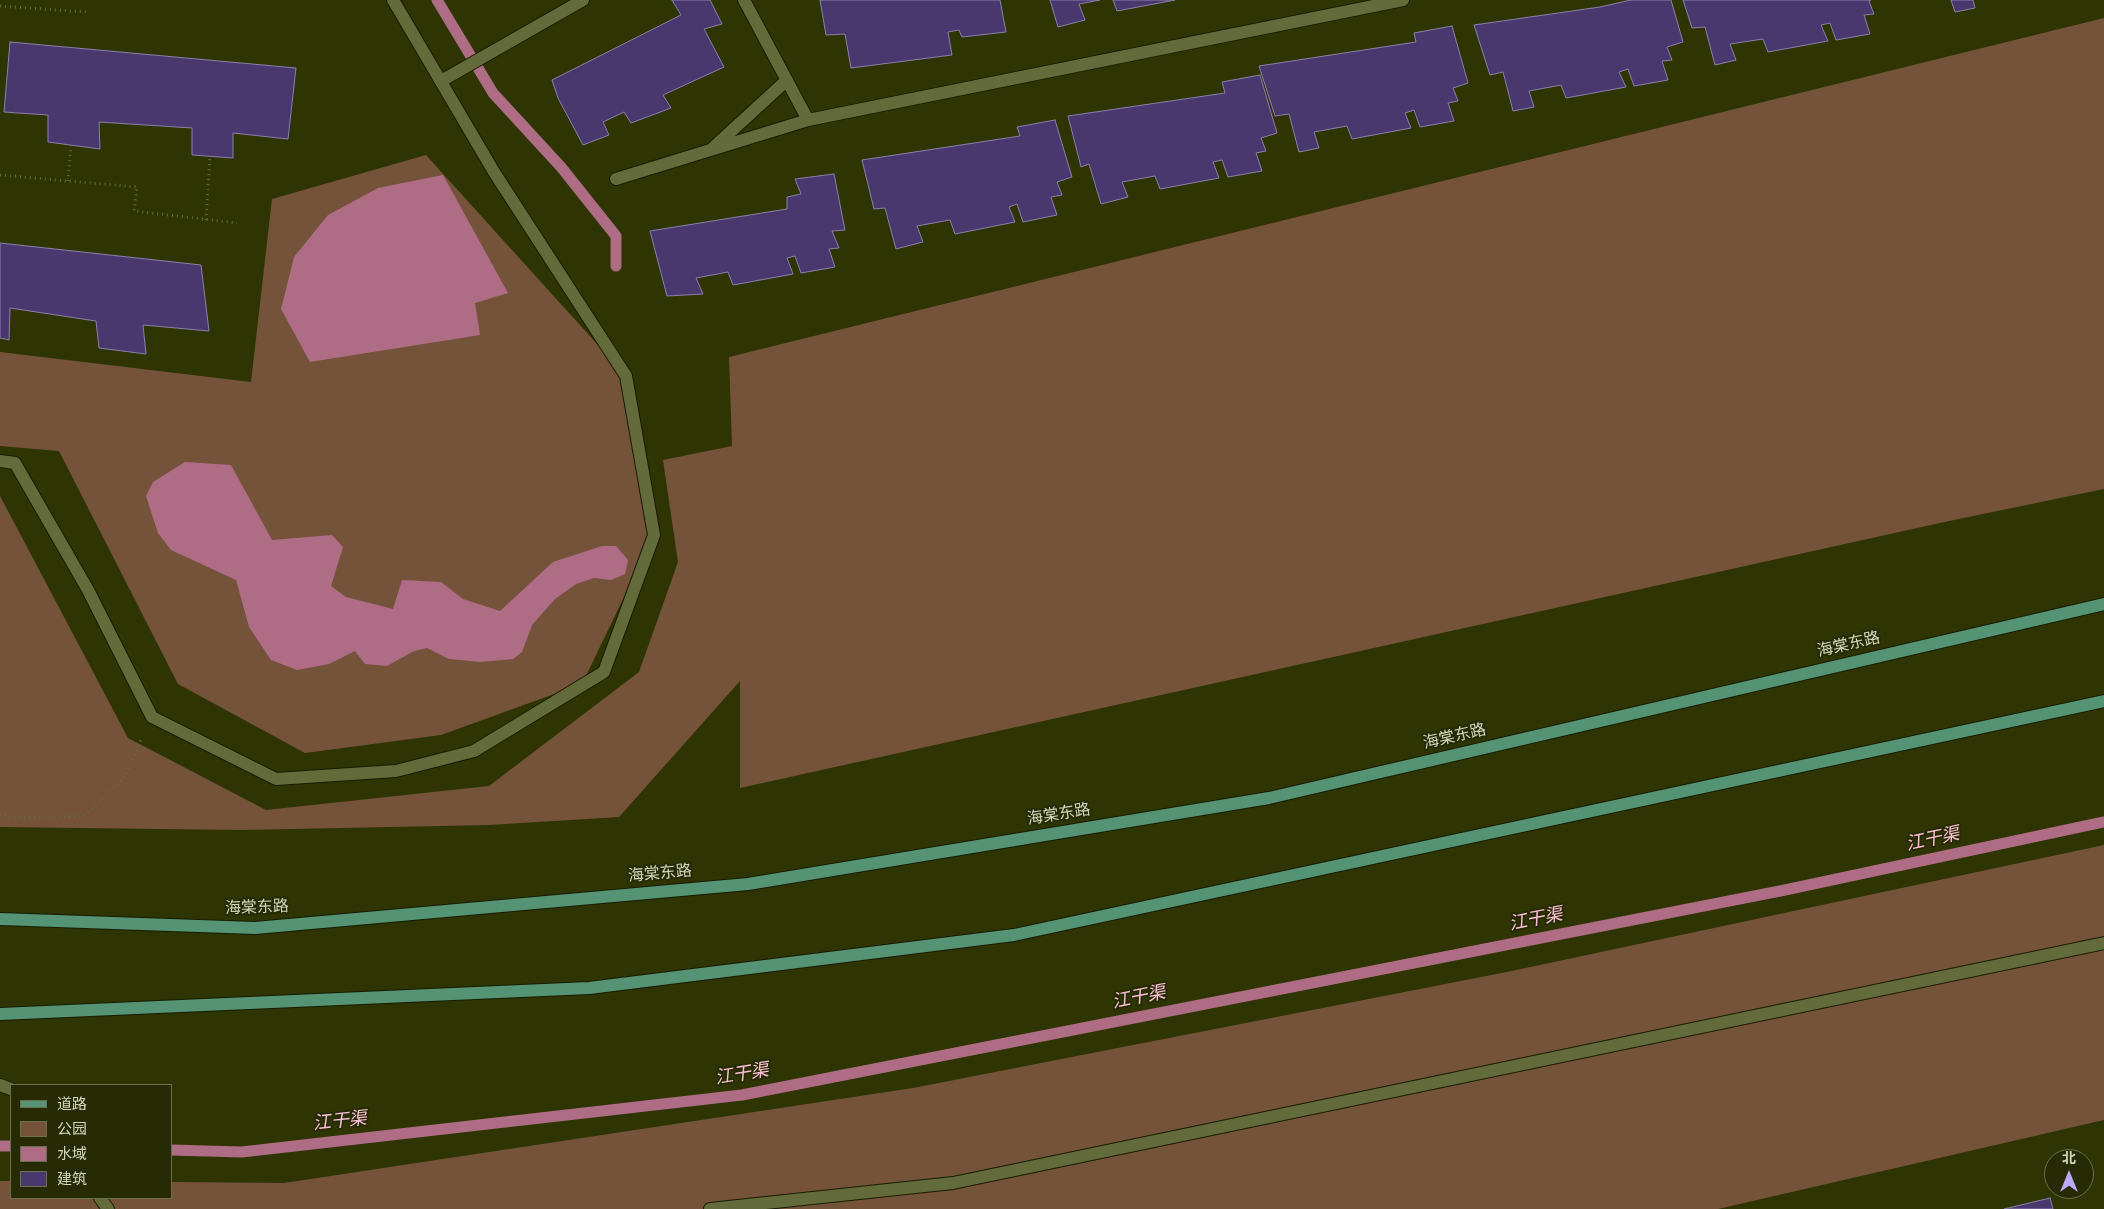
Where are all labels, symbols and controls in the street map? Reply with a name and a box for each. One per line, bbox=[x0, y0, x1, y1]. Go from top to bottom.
street label: 海棠东路 bbox=[1816, 629, 1882, 663]
street label: 海棠东路 bbox=[1422, 721, 1488, 755]
street label: 海棠东路 bbox=[1026, 802, 1092, 830]
water label: 江干渠 bbox=[1904, 825, 1962, 857]
street label: 海棠东路 bbox=[627, 863, 693, 887]
street label: 海棠东路 bbox=[225, 898, 289, 920]
water label: 江干渠 bbox=[1507, 905, 1565, 937]
water label: 江干渠 bbox=[1110, 983, 1168, 1015]
water label: 江干渠 bbox=[714, 1061, 770, 1091]
legend bbox=[10, 1084, 172, 1199]
text: 道路 bbox=[57, 1096, 87, 1115]
water label: 江干渠 bbox=[312, 1109, 368, 1137]
text: 公园 bbox=[57, 1121, 87, 1140]
text: 水域 bbox=[57, 1146, 87, 1165]
north arrow bbox=[2044, 1149, 2094, 1199]
text: 北 bbox=[2062, 1151, 2076, 1168]
text: 建筑 bbox=[57, 1171, 87, 1190]

